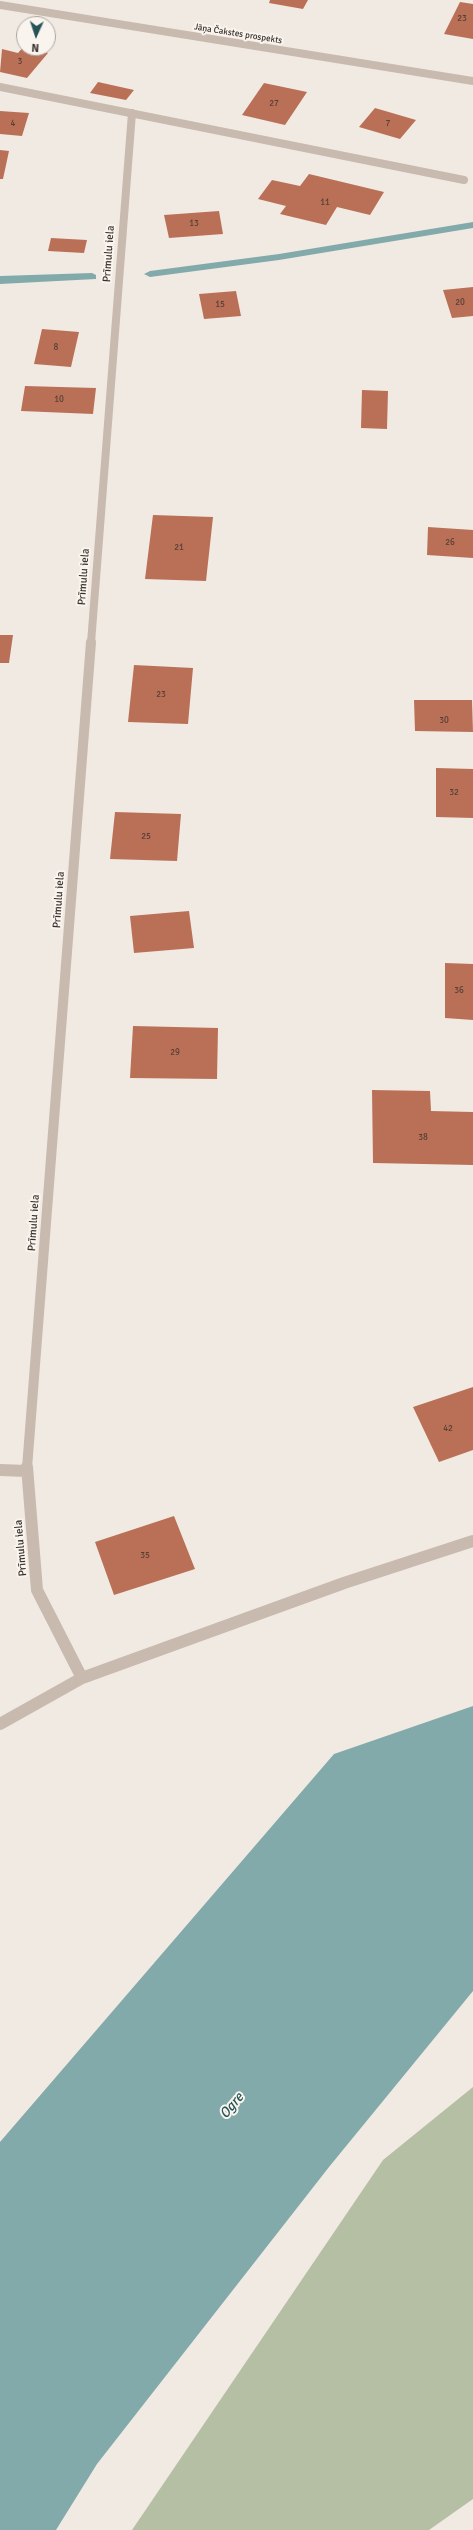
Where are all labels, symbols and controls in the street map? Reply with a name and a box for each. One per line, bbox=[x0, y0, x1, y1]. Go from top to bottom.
house number: 23 bbox=[457, 14, 467, 24]
north arrow bbox=[16, 16, 56, 56]
street label: Jāņa Čakstes prospekts bbox=[193, 22, 283, 46]
text: N bbox=[31, 41, 40, 54]
house number: 3 bbox=[18, 57, 22, 67]
house number: 27 bbox=[269, 99, 279, 109]
house number: 4 bbox=[11, 119, 15, 129]
house number: 7 bbox=[386, 119, 390, 129]
house number: 11 bbox=[320, 198, 330, 208]
house number: 13 bbox=[189, 219, 199, 229]
street label: Prīmulu iela bbox=[100, 225, 118, 283]
house number: 20 bbox=[455, 298, 465, 308]
house number: 15 bbox=[215, 300, 225, 310]
house number: 8 bbox=[54, 343, 58, 353]
house number: 10 bbox=[54, 395, 64, 405]
house number: 26 bbox=[445, 538, 455, 548]
house number: 21 bbox=[174, 543, 184, 553]
street label: Prīmulu iela bbox=[75, 548, 93, 606]
house number: 23 bbox=[156, 690, 166, 700]
house number: 30 bbox=[439, 716, 449, 726]
house number: 32 bbox=[449, 788, 459, 798]
house number: 25 bbox=[141, 832, 151, 842]
street label: Prīmulu iela bbox=[50, 871, 68, 929]
house number: 36 bbox=[454, 986, 464, 996]
house number: 29 bbox=[170, 1048, 180, 1058]
house number: 38 bbox=[418, 1133, 428, 1143]
street label: Prīmulu iela bbox=[25, 1194, 43, 1252]
house number: 42 bbox=[443, 1424, 453, 1434]
street label: Prīmulu iela bbox=[12, 1519, 30, 1577]
house number: 35 bbox=[140, 1551, 150, 1561]
water label: Ogre bbox=[216, 2090, 248, 2122]

